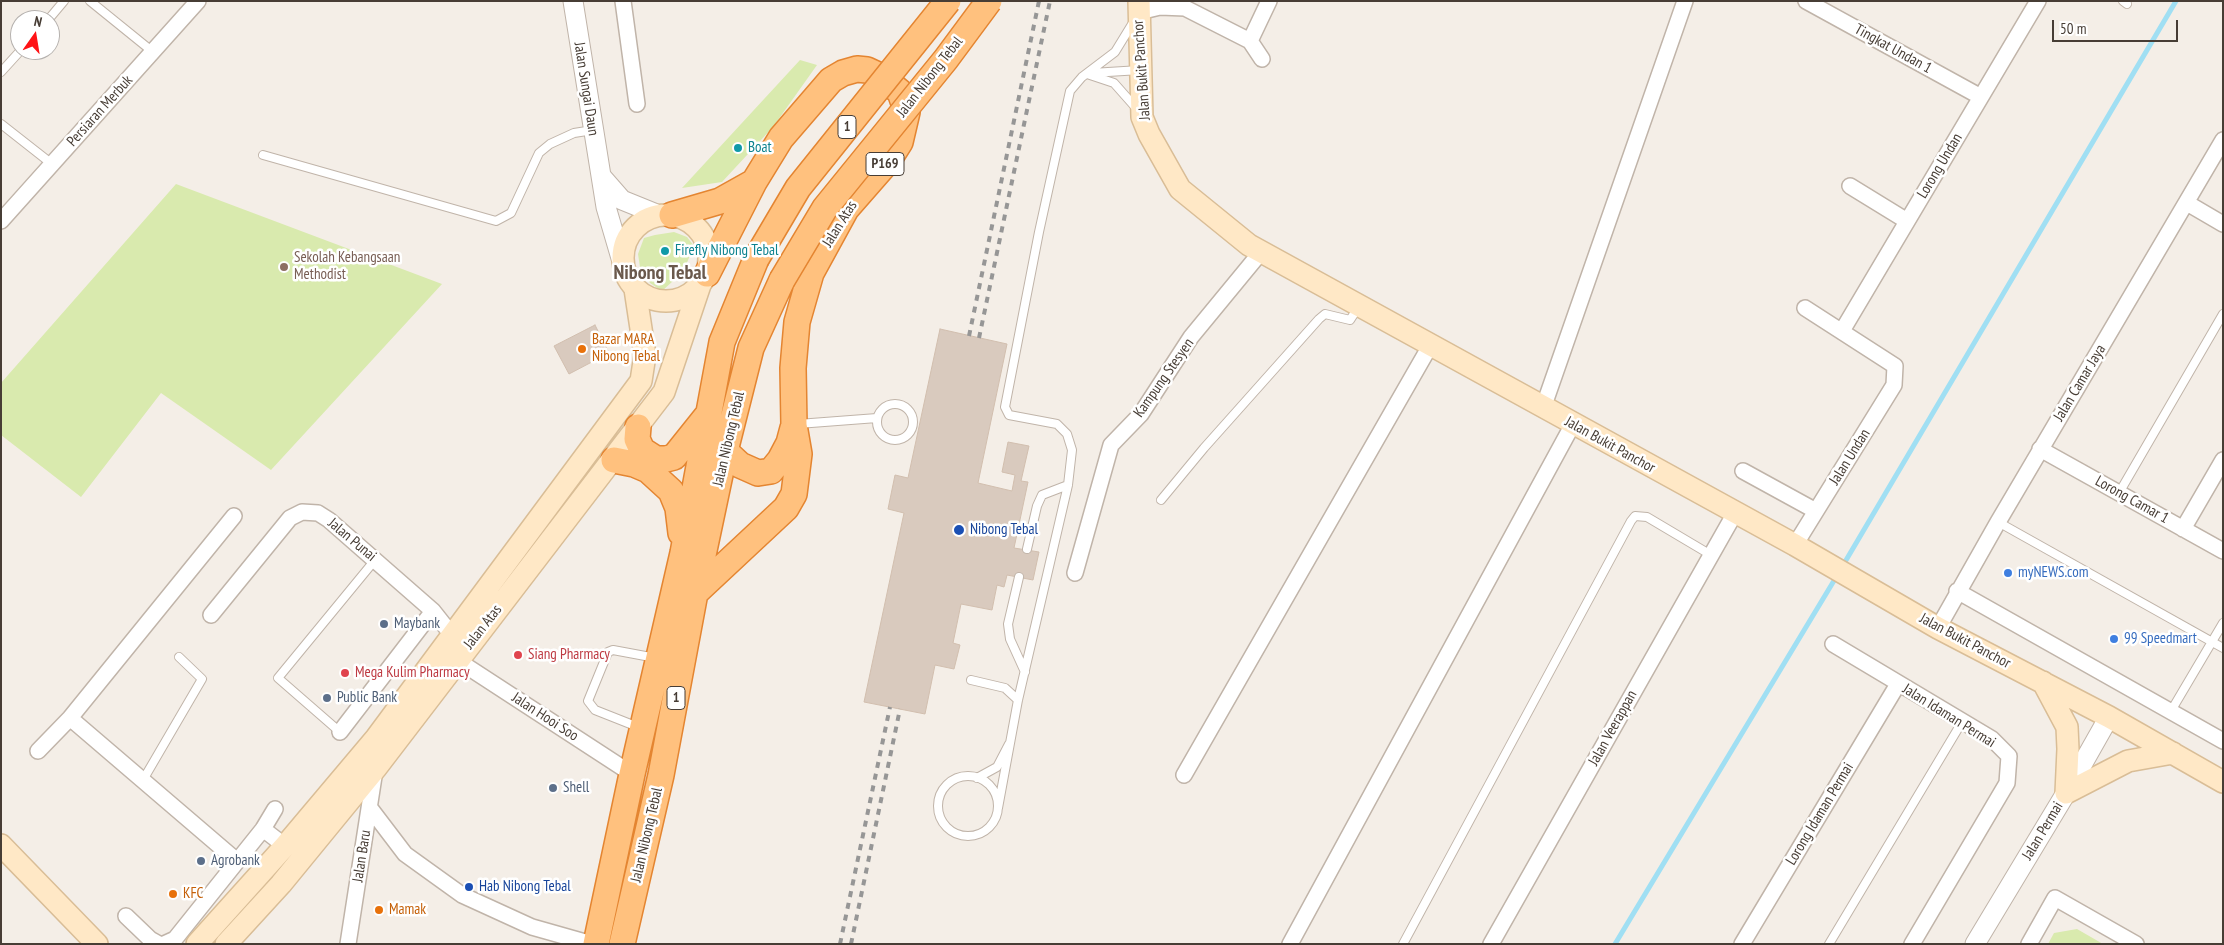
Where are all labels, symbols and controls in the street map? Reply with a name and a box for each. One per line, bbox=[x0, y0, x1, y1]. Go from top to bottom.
north arrow bbox=[10, 10, 60, 60]
scale bar bbox=[2054, 10, 2180, 42]
text: N bbox=[32, 12, 44, 31]
street label: Jalan Bukit Panchor bbox=[1130, 19, 1154, 121]
text: 50 m bbox=[2060, 19, 2086, 38]
street label: Tingkat Undan 1 bbox=[1851, 20, 1935, 78]
street label: Jalan Nibong Tebal bbox=[893, 33, 967, 121]
street label: Jalan Sungai Daun bbox=[570, 41, 602, 137]
street label: Persiaran Merbuk bbox=[63, 72, 137, 150]
road number: 1 bbox=[838, 115, 856, 138]
street label: Lorong Undan bbox=[1914, 130, 1966, 202]
place label: Boat bbox=[748, 139, 772, 157]
marker: Boat bbox=[732, 142, 744, 154]
road number: P169 bbox=[866, 152, 904, 175]
street label: Jalan Atas bbox=[819, 198, 861, 250]
place label: Firefly Nibong Tebal bbox=[675, 242, 779, 260]
marker: Firefly Nibong Tebal bbox=[659, 245, 671, 257]
place label: Sekolah Kebangsaan Methodist bbox=[294, 249, 400, 284]
marker: Sekolah Kebangsaan Methodist bbox=[278, 261, 290, 273]
district label: Nibong Tebal bbox=[614, 261, 706, 285]
place label: Bazar MARA Nibong Tebal bbox=[592, 331, 660, 366]
street label: Kampung Stesyen bbox=[1130, 335, 1198, 421]
street label: Jalan Camar Jaya bbox=[2050, 342, 2110, 424]
marker: Bazar MARA Nibong Tebal bbox=[576, 343, 588, 355]
street label: Jalan Nibong Tebal bbox=[709, 390, 749, 488]
street label: Jalan Bukit Panchor bbox=[1562, 413, 1658, 477]
street label: Jalan Undan bbox=[1826, 426, 1874, 488]
street label: Lorong Camar 1 bbox=[2092, 472, 2172, 528]
street label: Jalan Punai bbox=[324, 515, 380, 565]
place label: Nibong Tebal bbox=[970, 521, 1038, 539]
marker: Nibong Tebal bbox=[952, 523, 966, 537]
place label: myNEWS.com bbox=[2018, 564, 2088, 582]
marker: myNEWS.com bbox=[2002, 567, 2014, 579]
street label: Jalan Atas bbox=[460, 601, 506, 653]
street label: Jalan Bukit Panchor bbox=[1916, 610, 2014, 672]
place label: Maybank bbox=[394, 615, 440, 633]
marker: Maybank bbox=[378, 618, 390, 630]
place label: 99 Speedmart bbox=[2124, 630, 2197, 648]
marker: 99 Speedmart bbox=[2108, 633, 2120, 645]
place label: Siang Pharmacy bbox=[528, 646, 610, 664]
marker: Siang Pharmacy bbox=[512, 649, 524, 661]
place label: Mega Kulim Pharmacy bbox=[355, 664, 470, 682]
marker: Mega Kulim Pharmacy bbox=[339, 667, 351, 679]
street label: Jalan Idaman Permai bbox=[1899, 680, 1999, 752]
road number: 1 bbox=[667, 686, 685, 710]
street label: Jalan Veerappan bbox=[1585, 687, 1641, 769]
place label: Public Bank bbox=[337, 689, 397, 707]
street label: Jalan Hooi Soo bbox=[508, 689, 582, 745]
marker: Public Bank bbox=[321, 692, 333, 704]
street label: Lorong Idaman Permai bbox=[1782, 760, 1858, 868]
place label: Shell bbox=[563, 779, 589, 797]
marker: Shell bbox=[547, 782, 559, 794]
street label: Jalan Nibong Tebal bbox=[627, 786, 667, 884]
street label: Jalan Permai bbox=[2019, 799, 2067, 863]
street label: Jalan Baru bbox=[349, 829, 375, 883]
place label: Agrobank bbox=[211, 852, 260, 870]
marker: Agrobank bbox=[195, 855, 207, 867]
place label: Hab Nibong Tebal bbox=[479, 878, 571, 896]
marker: Hab Nibong Tebal bbox=[463, 881, 475, 893]
place label: KFC bbox=[183, 885, 203, 903]
marker: KFC bbox=[167, 888, 179, 900]
place label: Mamak bbox=[389, 901, 426, 919]
marker: Mamak bbox=[373, 904, 385, 916]

